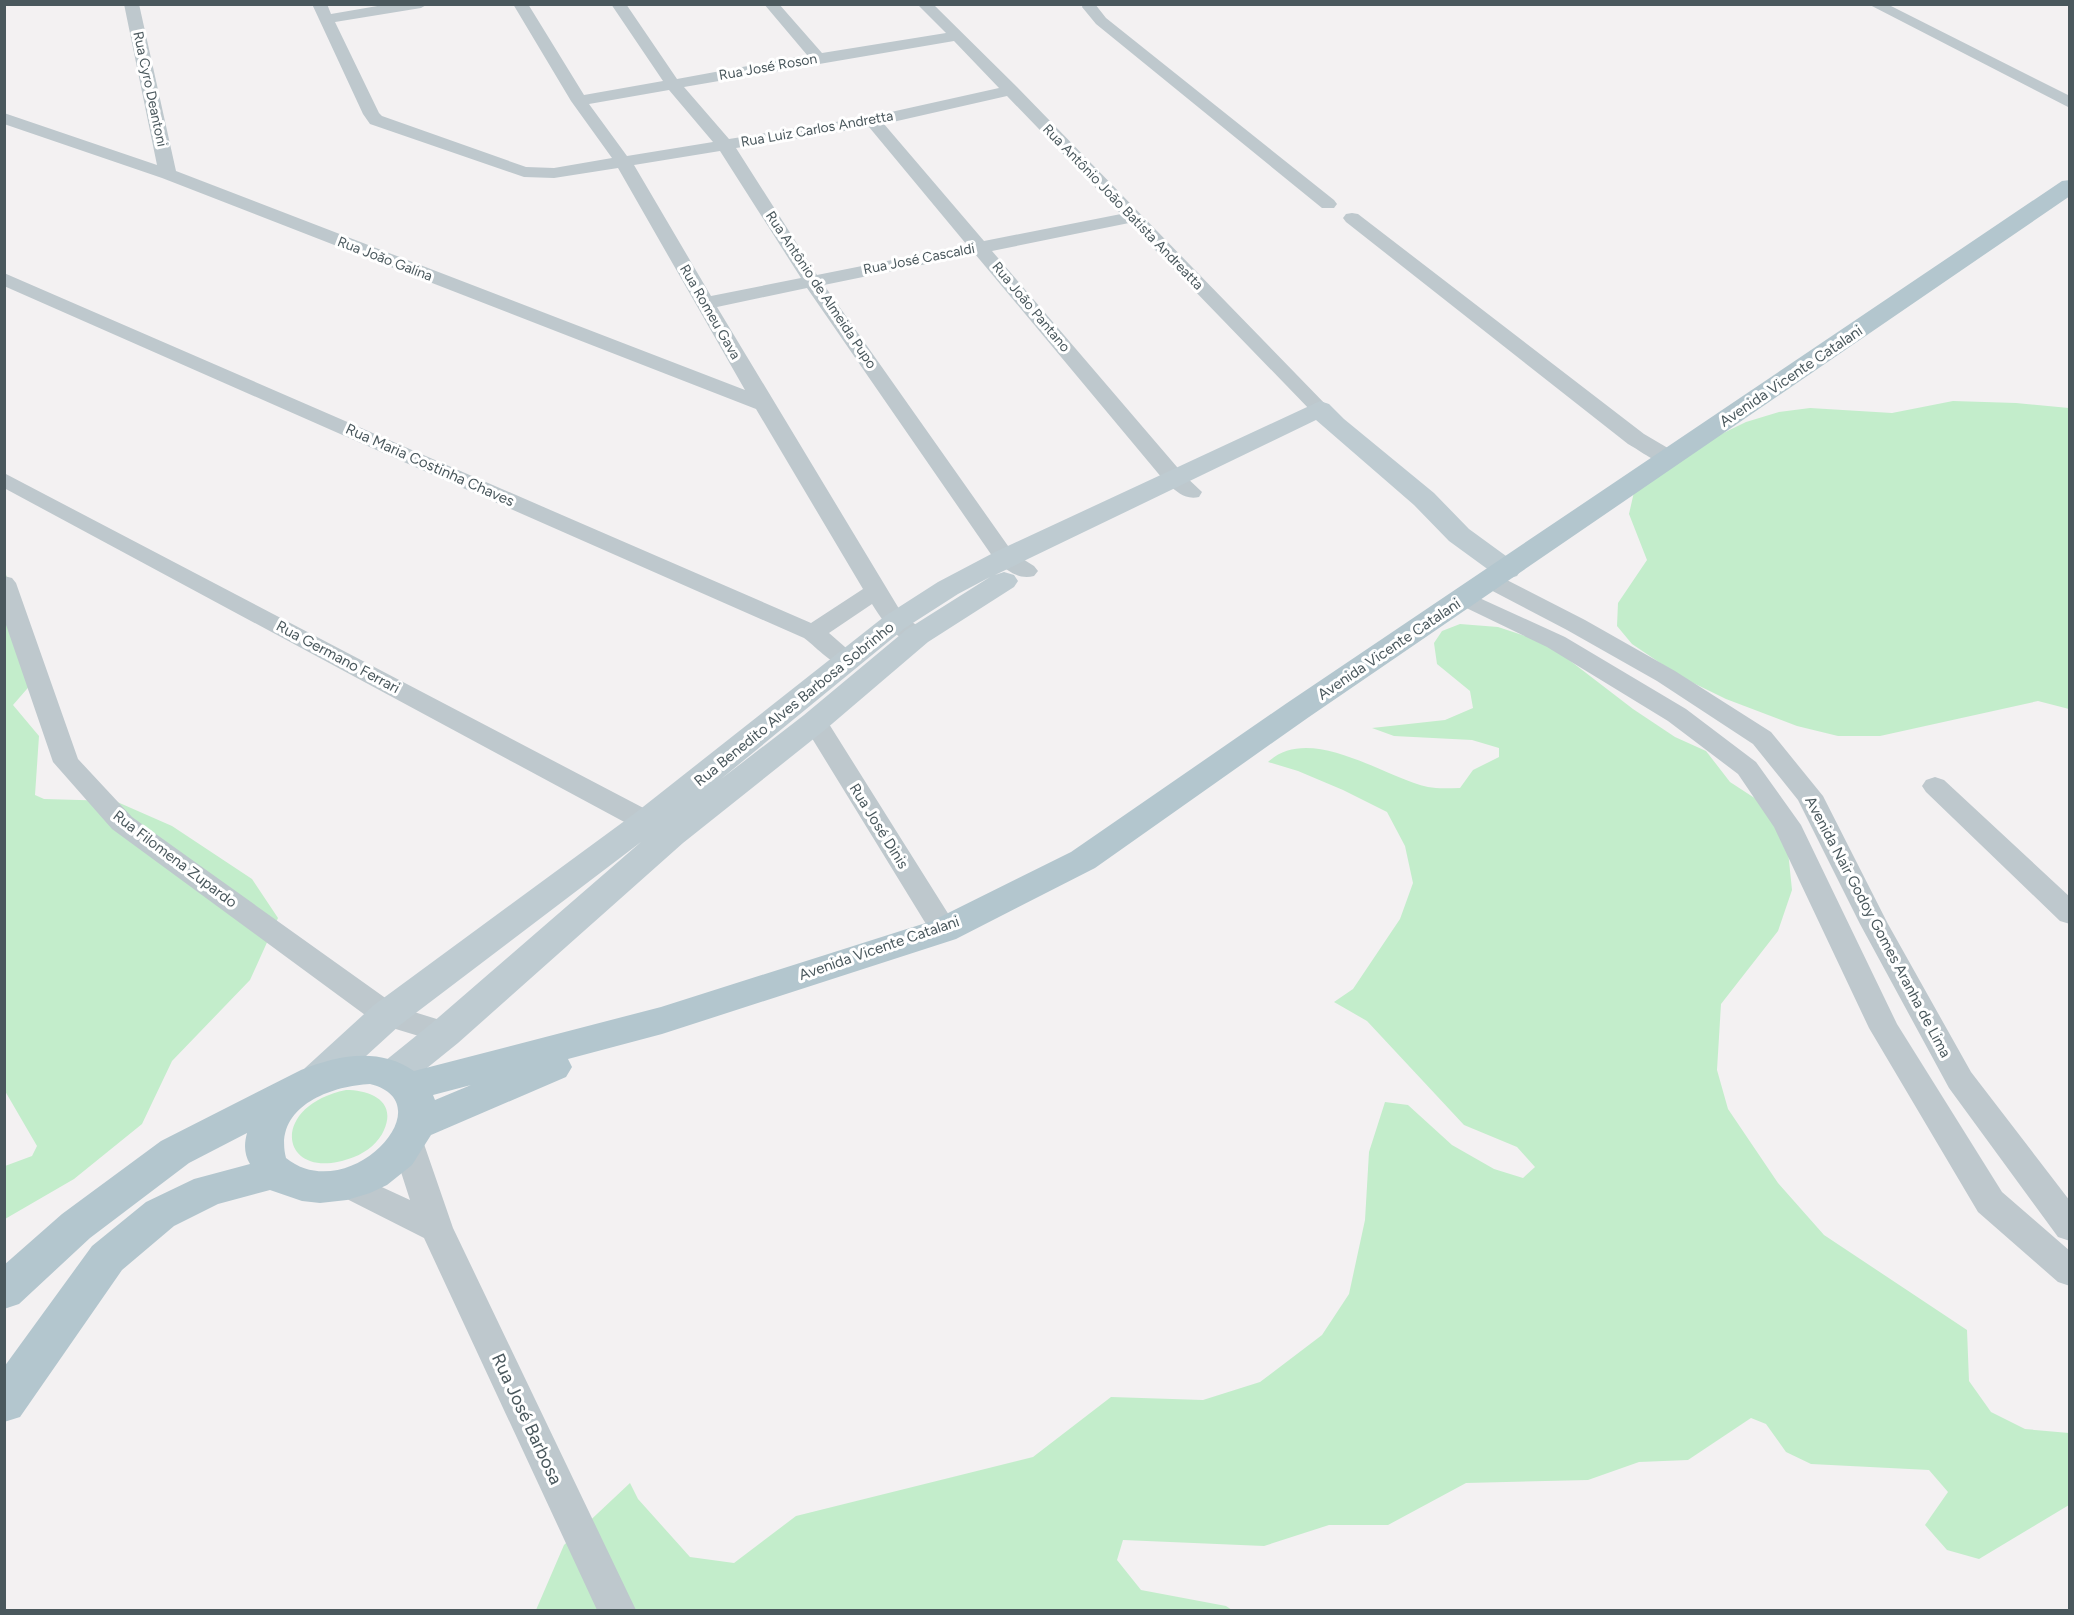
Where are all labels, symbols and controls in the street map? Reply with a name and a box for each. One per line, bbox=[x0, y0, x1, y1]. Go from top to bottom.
street label: Rua Cyro Deantoni bbox=[129, 30, 171, 148]
street label: Rua José Roson bbox=[718, 50, 819, 84]
street label: Rua Luiz Carlos Andretta bbox=[739, 107, 895, 151]
street label: Rua Antônio João Batista Andreatta bbox=[1039, 121, 1207, 293]
street label: Rua Antônio de Almeida Pupo bbox=[762, 208, 880, 372]
street label: Rua João Galina bbox=[335, 233, 435, 285]
street label: Rua José Cascaldi bbox=[862, 240, 976, 278]
street label: Rua João Pantano bbox=[988, 258, 1074, 356]
street label: Rua Romeu Gava bbox=[676, 261, 744, 363]
street label: Avenida Vicente Catalani bbox=[1716, 321, 1866, 431]
street label: Rua Maria Costinha Chaves bbox=[343, 420, 517, 510]
street label: Avenida Vicente Catalani bbox=[1314, 594, 1464, 704]
street label: Rua Germano Ferrari bbox=[273, 617, 403, 697]
street label: Rua Benedito Alves Barbosa Sobrinho bbox=[691, 618, 898, 790]
street label: Rua José Dinis bbox=[846, 780, 912, 872]
street label: Avenida Nair Godoy Gomes Aranha de Lima bbox=[1801, 793, 1955, 1061]
street label: Rua Filomena Zupardo bbox=[109, 807, 241, 912]
street label: Avenida Vicente Catalani bbox=[796, 912, 962, 984]
street label: Rua José Barbosa bbox=[487, 1350, 567, 1488]

